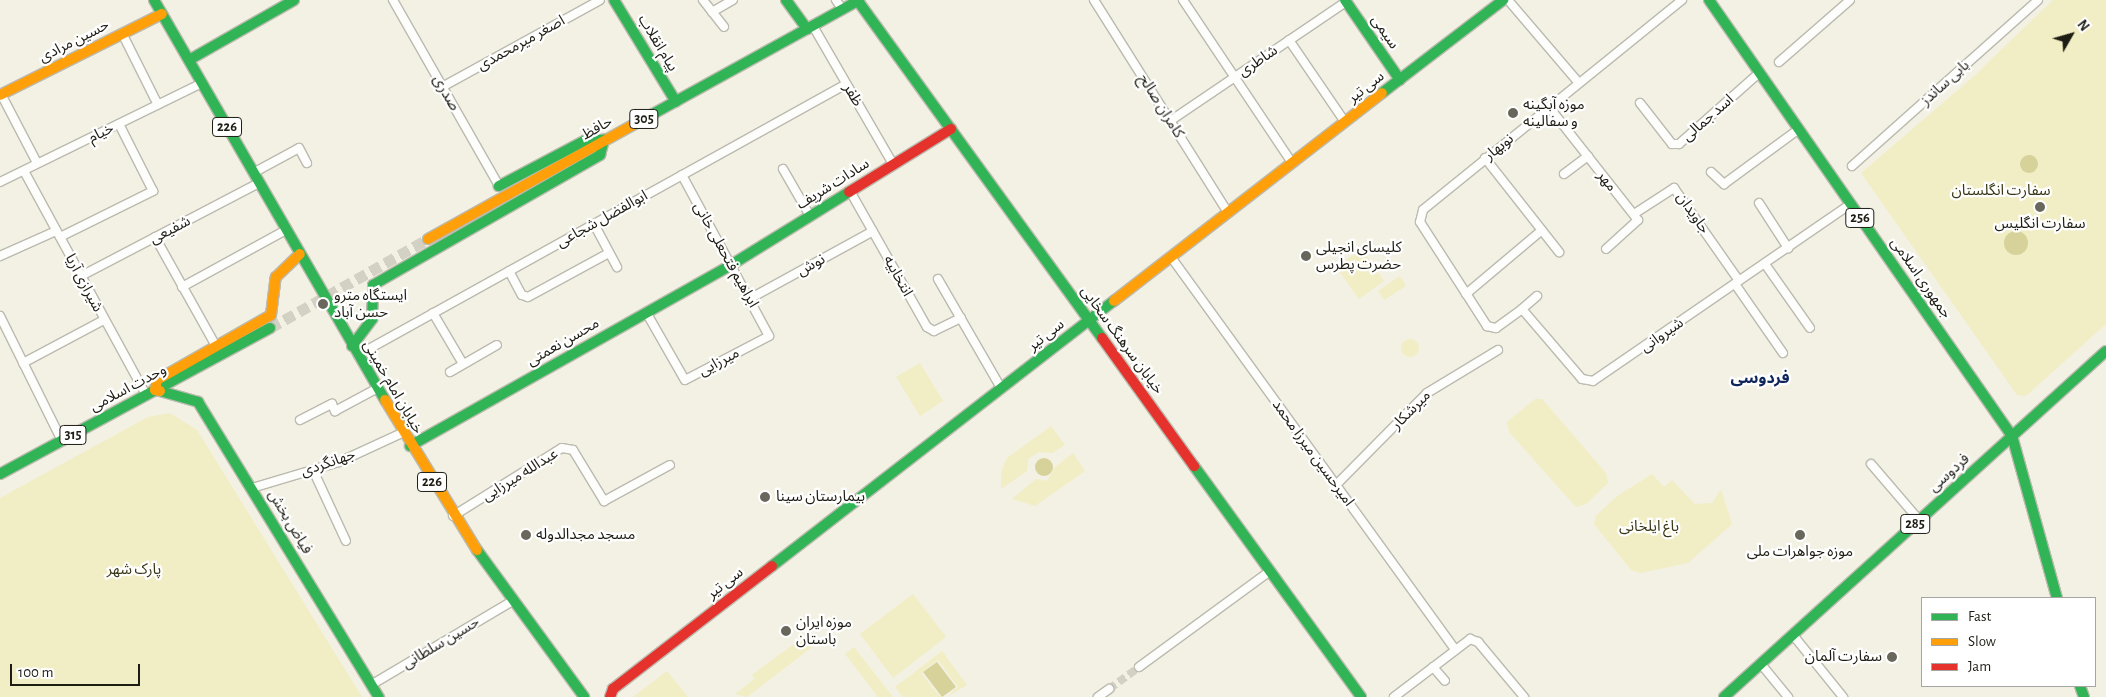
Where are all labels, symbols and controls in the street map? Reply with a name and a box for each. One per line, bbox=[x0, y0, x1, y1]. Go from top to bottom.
north arrow bbox=[2046, 10, 2096, 60]
street label: اصغر میرمحمدی bbox=[474, 11, 568, 75]
street label: پیام انقلاب bbox=[634, 11, 682, 75]
street label: سیمی bbox=[1367, 12, 1403, 52]
street label: حسین مرادی bbox=[36, 16, 112, 66]
text: N bbox=[2074, 18, 2091, 34]
street label: شاطری bbox=[1235, 41, 1281, 81]
street label: بابی ساندز bbox=[1917, 56, 1973, 110]
street label: سی تیر bbox=[1344, 67, 1388, 107]
street label: کامران صالح bbox=[1134, 71, 1188, 141]
street label: صدری bbox=[429, 72, 463, 114]
street label: ظفر bbox=[839, 80, 867, 110]
street label: اسد جمالی bbox=[1678, 91, 1738, 145]
place label: موزه آبگینه و سفالینه bbox=[1523, 95, 1585, 130]
marker: موزه آبگینه و سفالینه bbox=[1507, 107, 1519, 119]
road number: 305 bbox=[629, 108, 659, 130]
street label: حافظ bbox=[578, 112, 616, 144]
road number: 226 bbox=[212, 115, 242, 138]
street label: خیام bbox=[85, 119, 117, 147]
street label: نوبهار bbox=[1481, 130, 1517, 164]
street label: سادات شریف bbox=[793, 155, 873, 213]
street label: مهر bbox=[1593, 167, 1621, 195]
park label: سفارت انگلستان bbox=[1951, 182, 2051, 200]
street label: ابوالفضل شجاعی bbox=[553, 187, 651, 251]
street label: جاویدان bbox=[1672, 189, 1714, 237]
street label: ابراهیم فتحعلی خانی bbox=[690, 199, 762, 311]
marker: سفارت انگلیس bbox=[2034, 201, 2046, 213]
road number: 256 bbox=[1845, 207, 1875, 230]
street label: شفیعی bbox=[147, 212, 193, 248]
place label: سفارت انگلیس bbox=[1995, 215, 2085, 233]
street label: جمهوری اسلامی bbox=[1886, 234, 1956, 322]
place label: کلیسای انجیلی حضرت پطرس bbox=[1316, 238, 1402, 273]
street label: نوش bbox=[794, 250, 828, 280]
marker: کلیسای انجیلی حضرت پطرس bbox=[1300, 250, 1312, 262]
street label: شیرازی آریا bbox=[61, 251, 107, 315]
street label: انتخابیه bbox=[879, 252, 917, 300]
street label: خیابان سرهنگ سخایی bbox=[1077, 282, 1167, 398]
place label: ایستگاه مترو حسن آباد bbox=[334, 286, 407, 321]
marker: ایستگاه مترو حسن آباد bbox=[316, 297, 330, 311]
street label: محسن نعمتی bbox=[524, 314, 602, 370]
street label: شیروانی bbox=[1637, 314, 1687, 356]
street label: سی تیر bbox=[1024, 315, 1068, 355]
street label: خیابان امام خمینی bbox=[359, 337, 427, 437]
street label: میرزایی bbox=[696, 344, 742, 380]
street label: وحدت اسلامی bbox=[87, 360, 169, 416]
district label: فردوسی bbox=[1730, 368, 1790, 388]
street label: میرشکار bbox=[1388, 387, 1434, 433]
street label: امیرحسین میرزا محمد bbox=[1268, 396, 1358, 510]
road number: 315 bbox=[59, 424, 87, 446]
street label: جهانگردی bbox=[298, 445, 358, 481]
street label: عبدالله میرزایی bbox=[479, 445, 561, 505]
street label: فردوسی bbox=[1925, 450, 1973, 496]
road number: 226 bbox=[417, 471, 447, 494]
street label: فیاض بخش bbox=[264, 487, 316, 557]
place label: بیمارستان سینا bbox=[776, 488, 865, 506]
marker: بیمارستان سینا bbox=[758, 490, 772, 504]
road number: 285 bbox=[1900, 512, 1930, 536]
park label: باغ ایلخانی bbox=[1619, 518, 1679, 536]
place label: مسجد مجدالدوله bbox=[536, 526, 635, 544]
marker: مسجد مجدالدوله bbox=[520, 529, 532, 541]
marker: موزه جواهرات ملی bbox=[1794, 529, 1806, 541]
place label: موزه جواهرات ملی bbox=[1747, 543, 1853, 561]
park label: پارک شهر bbox=[107, 561, 161, 579]
street label: سی تیر bbox=[703, 563, 747, 603]
legend bbox=[1921, 597, 2096, 687]
text: Fast bbox=[1968, 609, 1991, 624]
street label: حسین سلطانی bbox=[399, 613, 483, 673]
place label: موزه ایران باستان bbox=[796, 613, 852, 648]
marker: موزه ایران باستان bbox=[780, 625, 792, 637]
text: Slow bbox=[1968, 634, 1996, 649]
place label: سفارت آلمان bbox=[1805, 648, 1882, 666]
marker: سفارت آلمان bbox=[1886, 651, 1898, 663]
scale bar bbox=[12, 654, 142, 686]
text: Jam bbox=[1968, 659, 1991, 674]
text: 100 m bbox=[18, 665, 53, 680]

